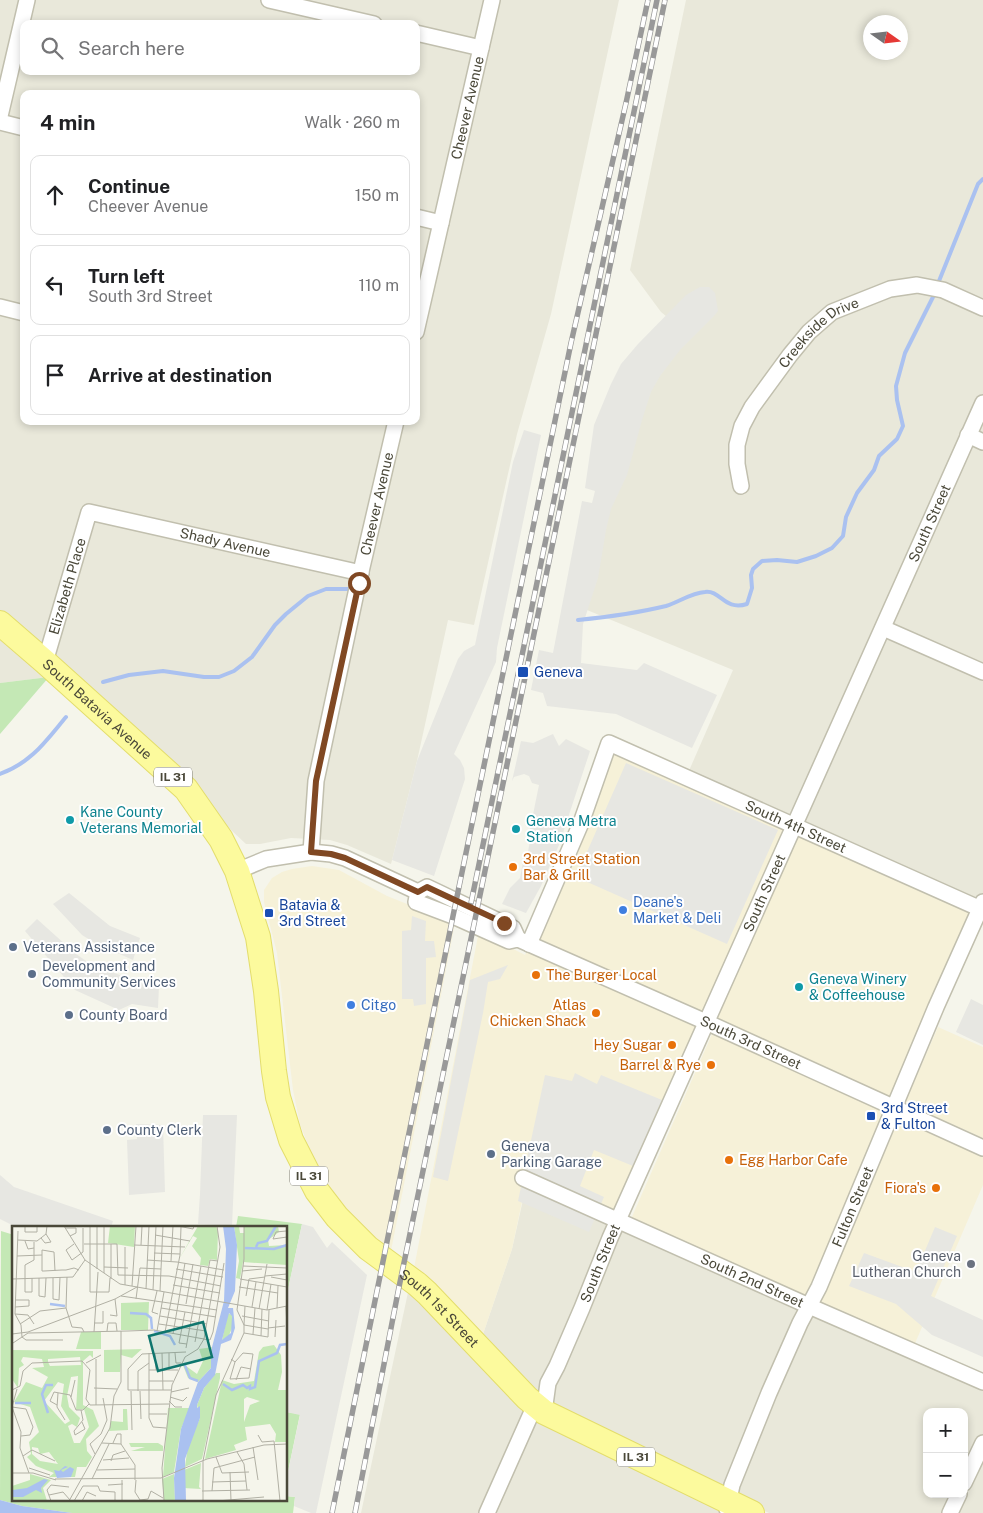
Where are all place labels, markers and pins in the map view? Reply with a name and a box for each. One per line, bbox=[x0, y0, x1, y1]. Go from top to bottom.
place label: Geneva bbox=[534, 664, 583, 680]
marker: Geneva bbox=[516, 665, 530, 679]
place label: Kane County Veterans Memorial bbox=[80, 804, 202, 836]
place label: Geneva Metra Station bbox=[526, 813, 616, 845]
marker: Kane County Veterans Memorial bbox=[64, 814, 76, 826]
marker: Geneva Metra Station bbox=[510, 823, 522, 835]
place label: 3rd Street Station Bar & Grill bbox=[523, 851, 640, 883]
marker: 3rd Street Station Bar & Grill bbox=[507, 861, 519, 873]
place label: Deane's Market & Deli bbox=[633, 894, 721, 926]
place label: Batavia & 3rd Street bbox=[279, 897, 346, 929]
marker: Deane's Market & Deli bbox=[617, 904, 629, 916]
marker: Batavia & 3rd Street bbox=[263, 907, 275, 919]
place label: Veterans Assistance bbox=[23, 939, 155, 955]
marker: Veterans Assistance bbox=[7, 941, 19, 953]
place label: Development and Community Services bbox=[42, 958, 176, 990]
place label: The Burger Local bbox=[546, 967, 657, 983]
marker: Development and Community Services bbox=[26, 968, 38, 980]
marker: The Burger Local bbox=[530, 969, 542, 981]
place label: Geneva Winery & Coffeehouse bbox=[809, 971, 907, 1003]
marker: Geneva Winery & Coffeehouse bbox=[793, 981, 805, 993]
place label: Citgo bbox=[361, 997, 396, 1013]
place label: Atlas Chicken Shack bbox=[490, 997, 586, 1029]
marker: Citgo bbox=[345, 999, 357, 1011]
place label: County Board bbox=[79, 1007, 168, 1023]
marker: Atlas Chicken Shack bbox=[590, 1007, 602, 1019]
marker: County Board bbox=[63, 1009, 75, 1021]
place label: Hey Sugar bbox=[593, 1037, 662, 1053]
marker: Hey Sugar bbox=[666, 1039, 678, 1051]
place label: Barrel & Rye bbox=[619, 1057, 701, 1073]
marker: Barrel & Rye bbox=[705, 1059, 717, 1071]
place label: 3rd Street & Fulton bbox=[881, 1100, 948, 1132]
marker: 3rd Street & Fulton bbox=[865, 1110, 877, 1122]
place label: County Clerk bbox=[117, 1122, 202, 1138]
marker: County Clerk bbox=[101, 1124, 113, 1136]
place label: Geneva Parking Garage bbox=[501, 1138, 602, 1170]
marker: Geneva Parking Garage bbox=[485, 1148, 497, 1160]
place label: Egg Harbor Cafe bbox=[739, 1152, 848, 1168]
marker: Egg Harbor Cafe bbox=[723, 1154, 735, 1166]
place label: Fiora's bbox=[885, 1180, 926, 1196]
marker: Fiora's bbox=[930, 1182, 942, 1194]
place label: Geneva Lutheran Church bbox=[852, 1248, 961, 1280]
marker: Geneva Lutheran Church bbox=[965, 1258, 977, 1270]

